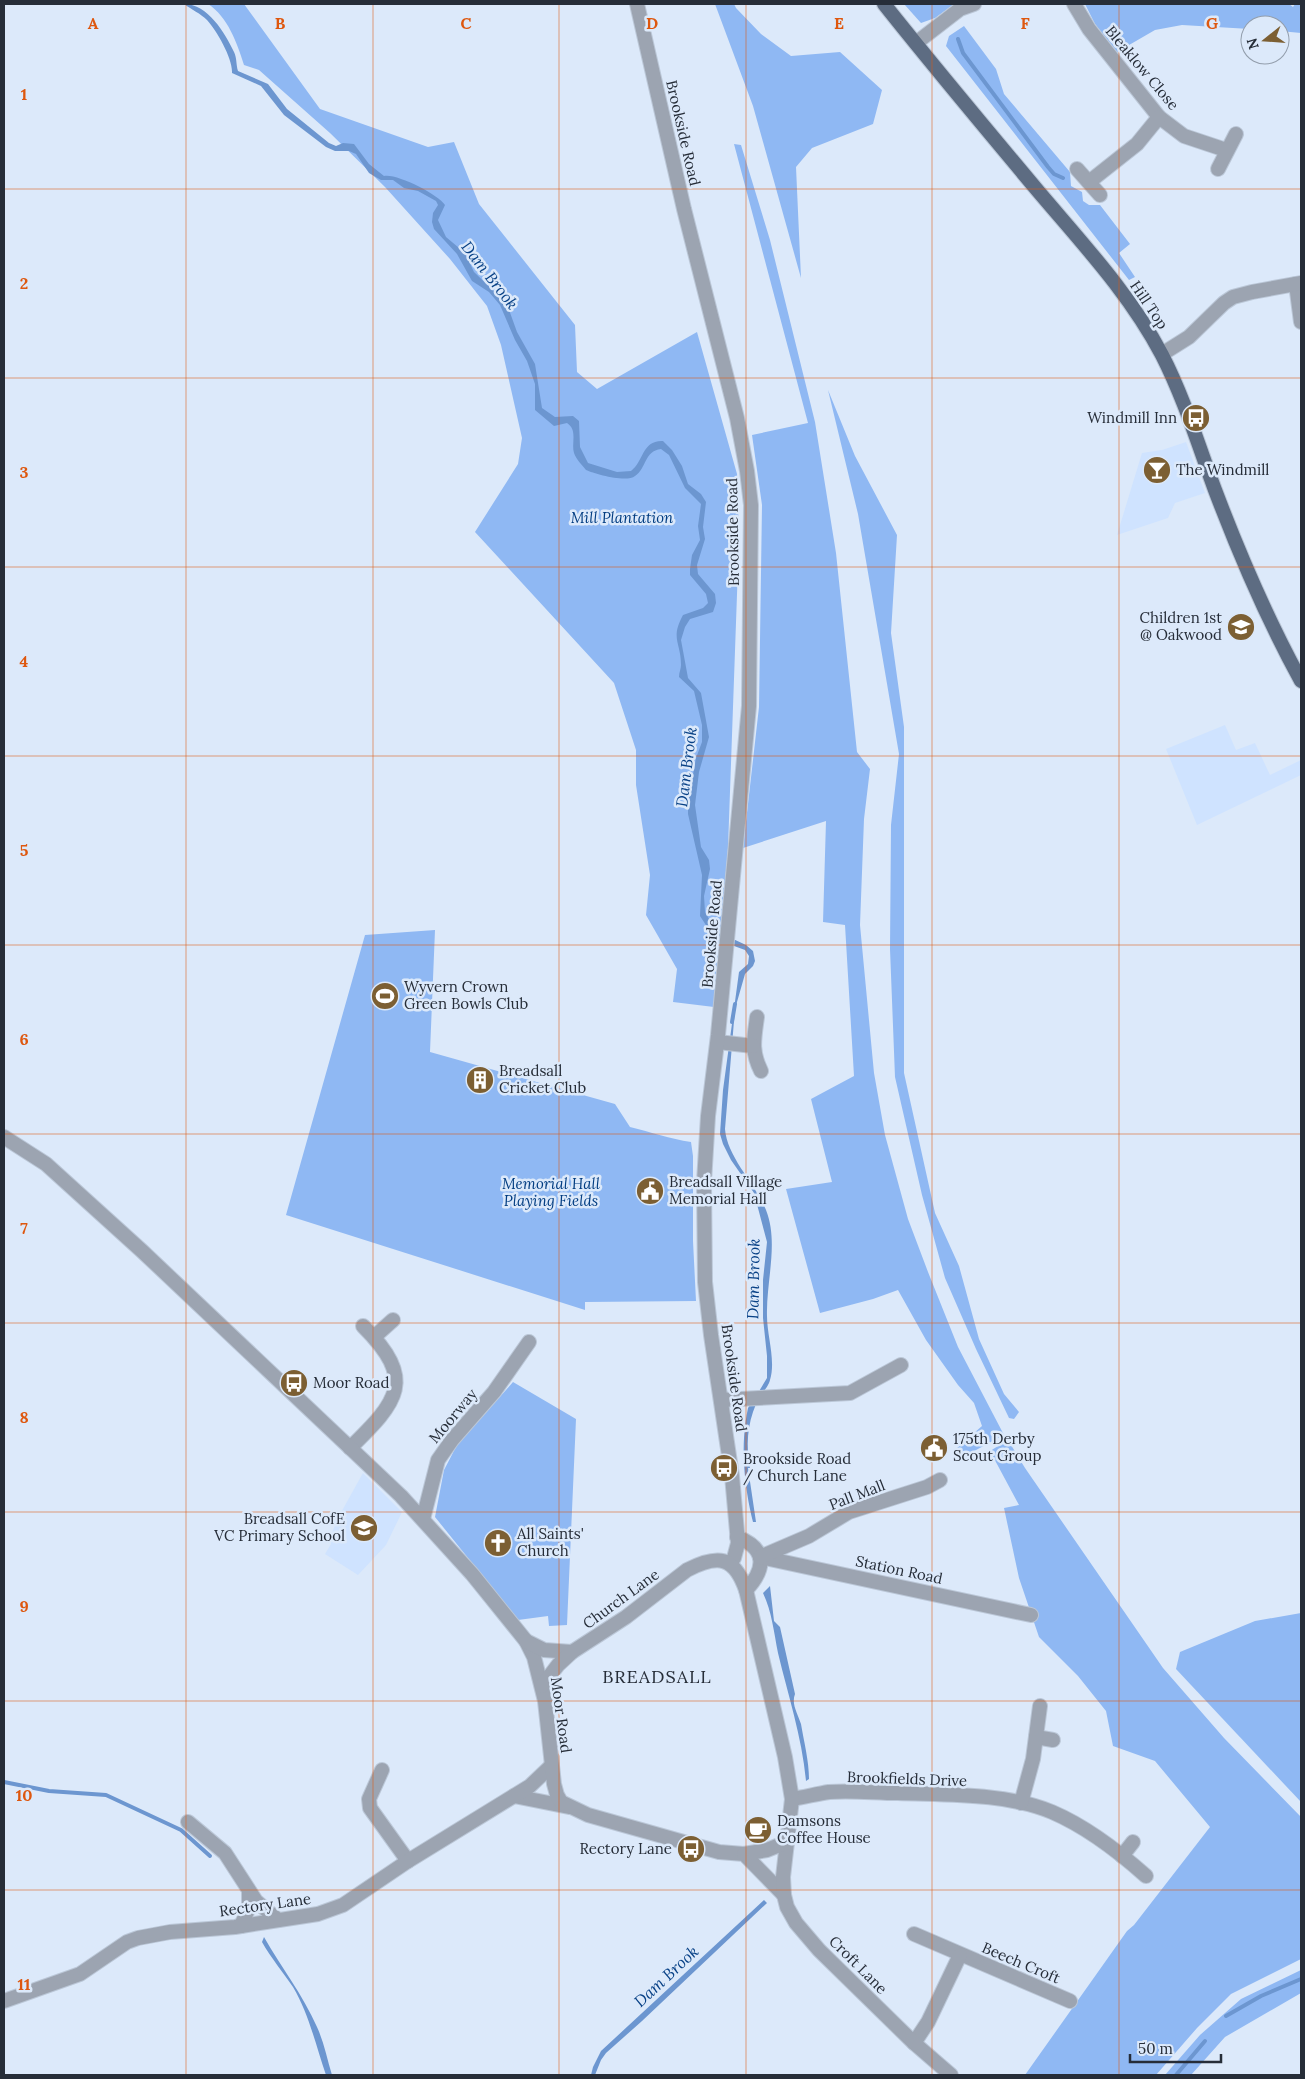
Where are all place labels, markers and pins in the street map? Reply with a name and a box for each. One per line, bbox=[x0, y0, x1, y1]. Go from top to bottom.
bus stop icon: Windmill Inn bbox=[1181, 403, 1211, 433]
place label: Windmill Inn bbox=[1087, 408, 1177, 427]
bar icon: The Windmill bbox=[1142, 455, 1172, 485]
place label: The Windmill bbox=[1176, 460, 1269, 479]
place label: Children 1st @ Oakwood bbox=[1139, 608, 1222, 644]
school or university icon: Children 1st @ Oakwood bbox=[1226, 612, 1256, 642]
place label: Wyvern Crown Green Bowls Club bbox=[404, 977, 529, 1013]
sports icon: Wyvern Crown Green Bowls Club bbox=[370, 981, 400, 1011]
place label: Breadsall Cricket Club bbox=[499, 1061, 586, 1097]
building icon: Breadsall Cricket Club bbox=[465, 1065, 495, 1095]
place label: Breadsall Village Memorial Hall bbox=[669, 1172, 782, 1208]
public building icon: Breadsall Village Memorial Hall bbox=[635, 1176, 665, 1206]
bus stop icon: Moor Road bbox=[279, 1368, 309, 1398]
place label: Moor Road bbox=[313, 1373, 389, 1392]
place label: 175th Derby Scout Group bbox=[953, 1429, 1041, 1465]
public building icon: 175th Derby Scout Group bbox=[919, 1433, 949, 1463]
place label: Brookside Road / Church Lane bbox=[743, 1449, 851, 1486]
bus stop icon: Brookside Road / Church Lane bbox=[709, 1453, 739, 1483]
place label: Breadsall CofE VC Primary School bbox=[213, 1509, 345, 1545]
school or university icon: Breadsall CofE VC Primary School bbox=[349, 1513, 379, 1543]
place label: All Saints' Church bbox=[516, 1524, 584, 1560]
church icon: All Saints' Church bbox=[483, 1528, 513, 1558]
place label: Damsons Coffee House bbox=[777, 1811, 871, 1847]
cafe icon: Damsons Coffee House bbox=[743, 1815, 773, 1845]
bus stop icon: Rectory Lane bbox=[676, 1834, 706, 1864]
place label: Rectory Lane bbox=[580, 1839, 672, 1858]

